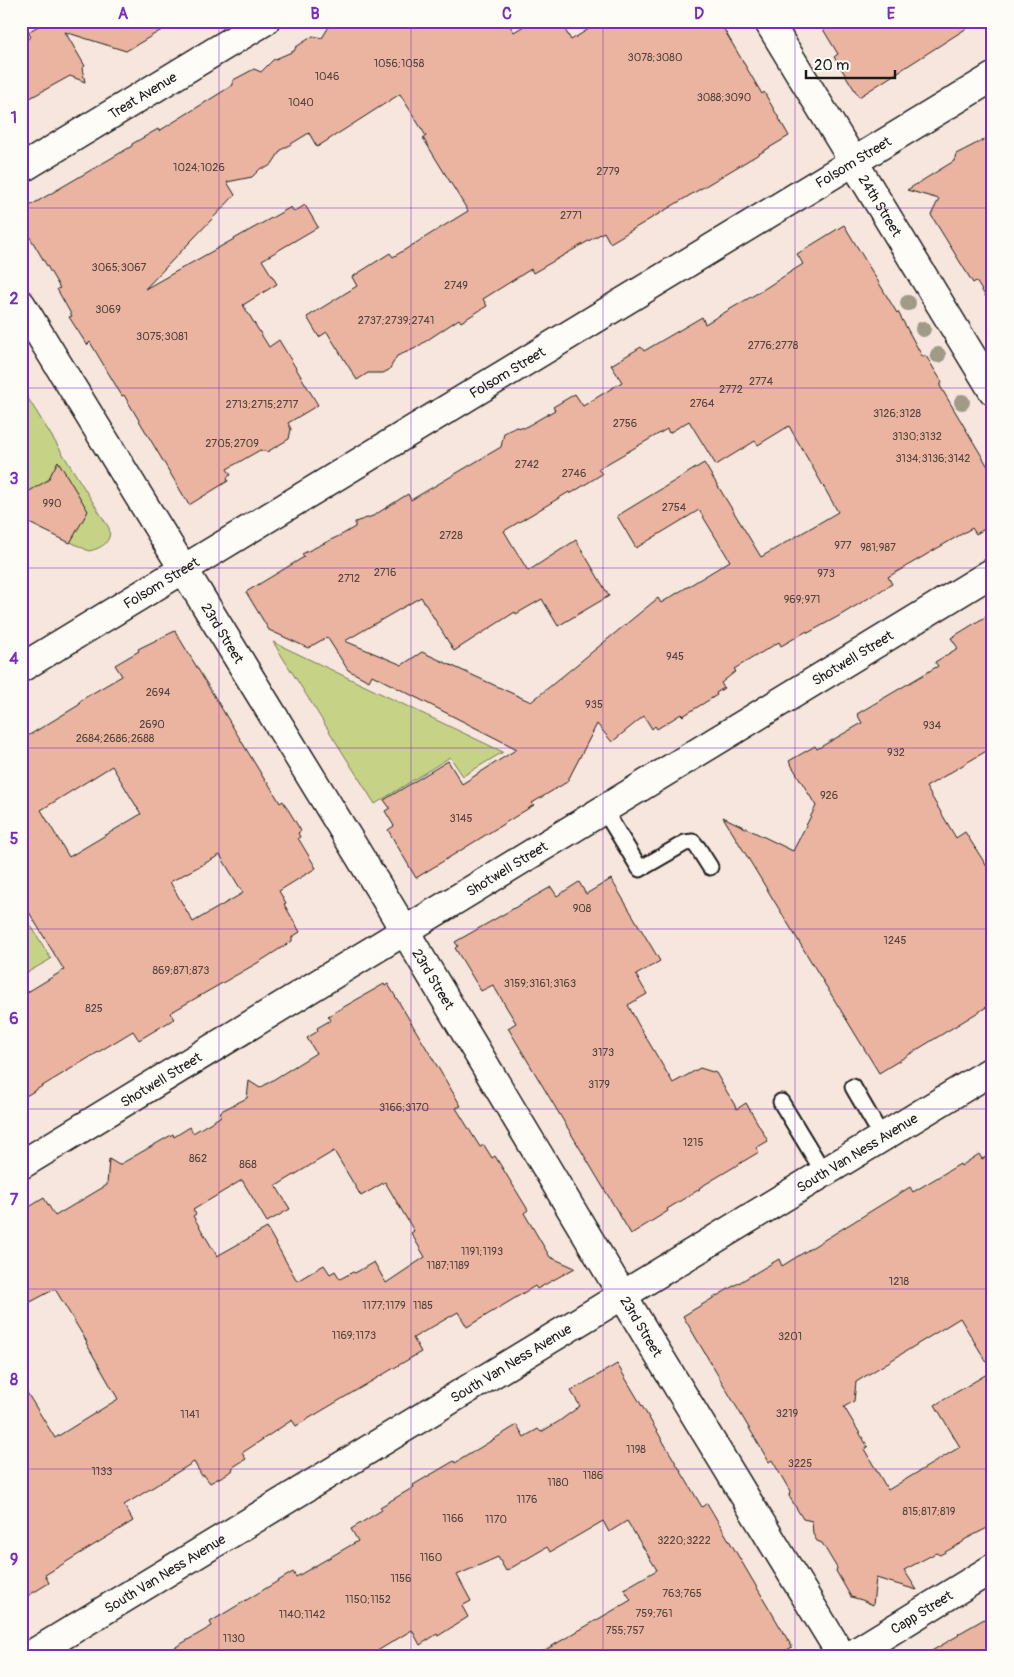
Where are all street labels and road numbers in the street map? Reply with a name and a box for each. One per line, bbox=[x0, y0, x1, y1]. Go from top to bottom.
street label: Treat Avenue bbox=[105, 69, 180, 123]
street label: Folsom Street bbox=[813, 133, 895, 192]
street label: 24th Street bbox=[855, 172, 905, 240]
street label: Folsom Street bbox=[467, 343, 549, 402]
street label: Folsom Street bbox=[120, 554, 203, 613]
street label: 23rd Street bbox=[197, 600, 247, 667]
street label: Shotwell Street bbox=[809, 627, 897, 689]
street label: Shotwell Street bbox=[463, 838, 551, 900]
street label: 23rd Street bbox=[408, 946, 458, 1013]
street label: Shotwell Street bbox=[118, 1049, 205, 1111]
street label: South Van Ness Avenue bbox=[794, 1110, 921, 1196]
street label: 23rd Street bbox=[616, 1293, 666, 1361]
street label: South Van Ness Avenue bbox=[448, 1320, 575, 1407]
street label: South Van Ness Avenue bbox=[102, 1531, 229, 1617]
street label: Capp Street bbox=[888, 1587, 956, 1638]

